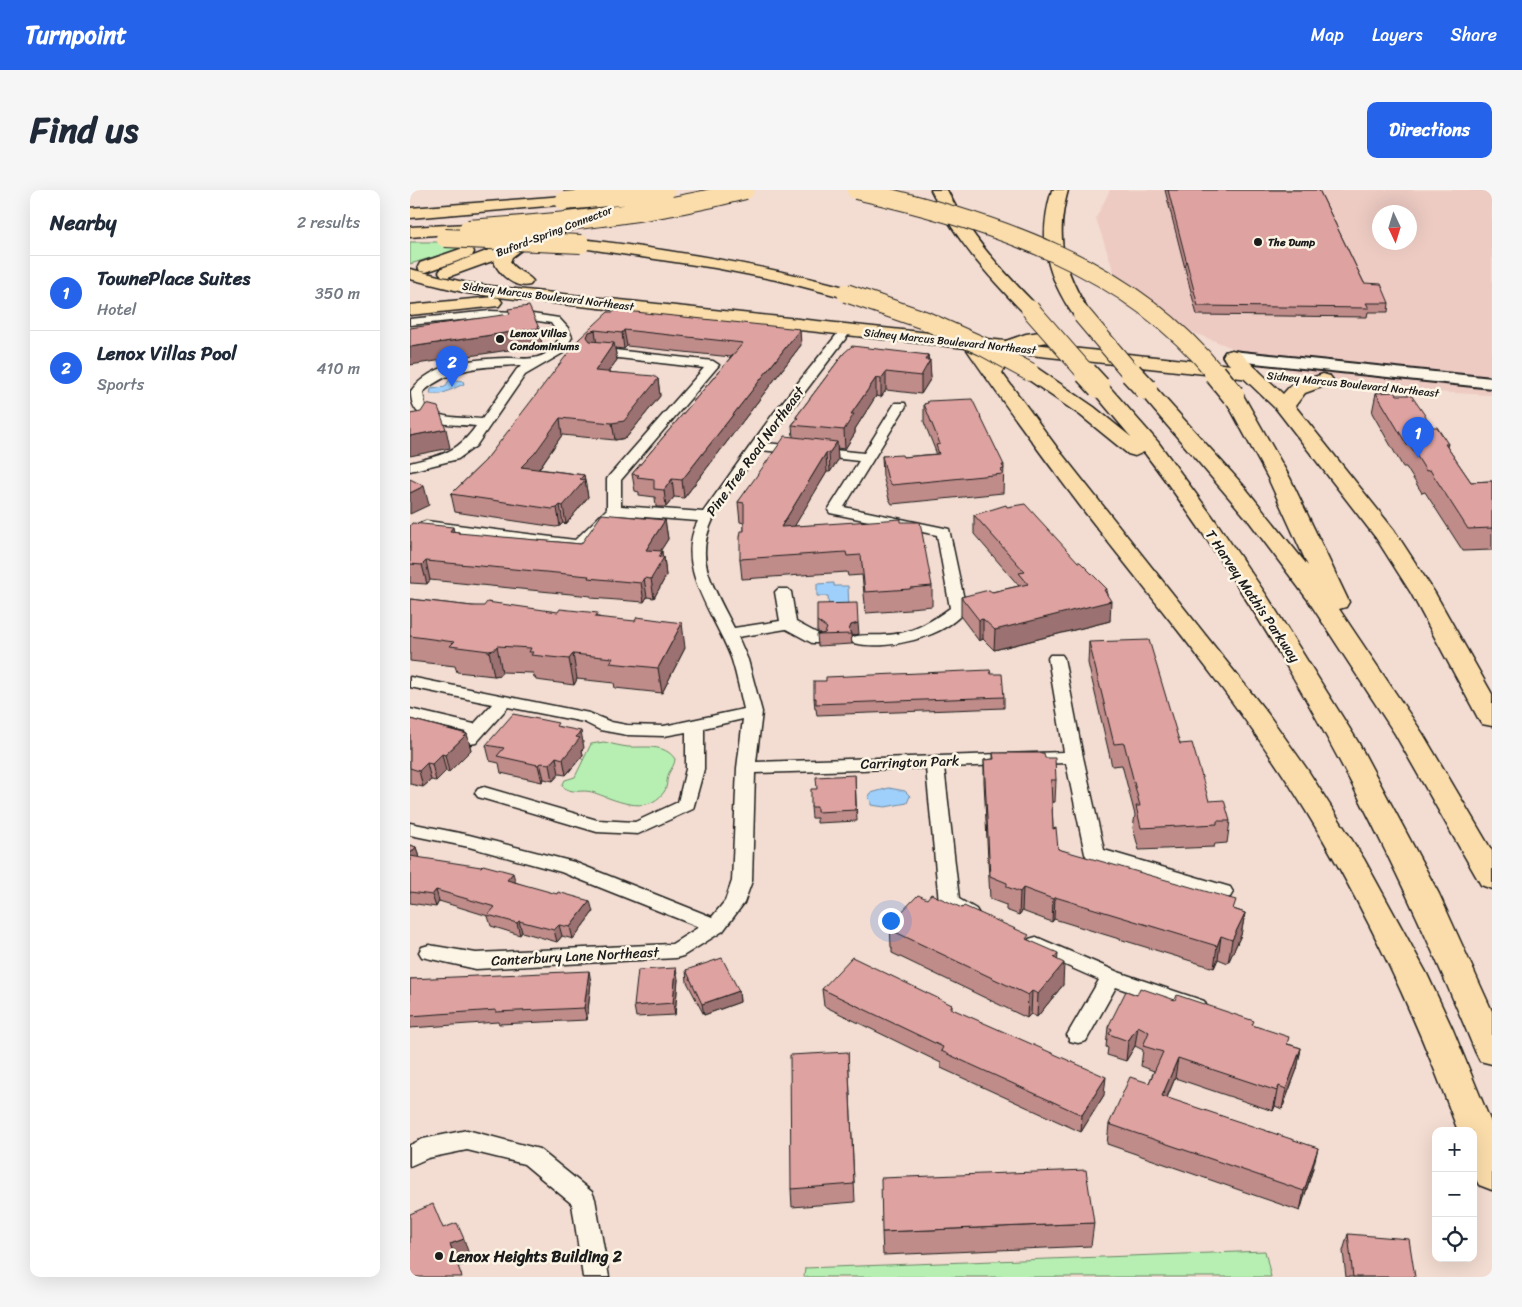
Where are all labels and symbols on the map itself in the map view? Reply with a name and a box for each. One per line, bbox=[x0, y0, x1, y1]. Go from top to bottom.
street label: Buford-Spring Connector bbox=[493, 200, 616, 262]
north arrow bbox=[1372, 205, 1417, 250]
place label: The Dump bbox=[1268, 233, 1315, 252]
marker: The Dump bbox=[1252, 236, 1264, 248]
street label: Sidney Marcus Boulevard Northeast bbox=[461, 277, 636, 317]
street label: Sidney Marcus Boulevard Northeast bbox=[863, 323, 1038, 360]
place label: Lenox Villas Condominiums bbox=[509, 324, 580, 356]
marker: Lenox Villas Condominiums bbox=[494, 333, 506, 345]
pin: 2 bbox=[436, 346, 468, 387]
street label: Sidney Marcus Boulevard Northeast bbox=[1266, 366, 1441, 403]
street label: Pine Tree Road Northeast bbox=[700, 380, 812, 522]
pin: 1 bbox=[1402, 417, 1434, 458]
street label: T Harvey Mathis Parkway bbox=[1198, 524, 1307, 669]
street label: Carrington Park bbox=[860, 748, 960, 777]
your location bbox=[878, 908, 904, 934]
street label: Canterbury Lane Northeast bbox=[491, 940, 661, 973]
place label: Lenox Heights Building 2 bbox=[449, 1242, 623, 1271]
marker: Lenox Heights Building 2 bbox=[433, 1250, 445, 1262]

